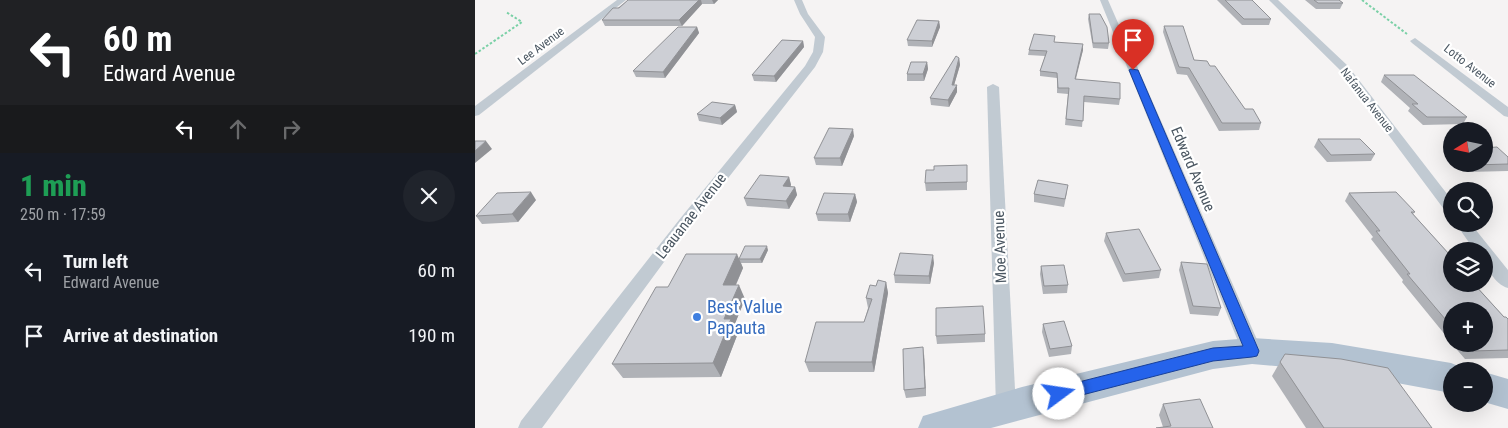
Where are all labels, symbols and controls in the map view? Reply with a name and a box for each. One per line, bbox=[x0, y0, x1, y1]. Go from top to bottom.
text: 60 m bbox=[103, 19, 172, 60]
pin bbox=[1112, 19, 1154, 70]
icon: left bbox=[20, 20, 85, 85]
street label: Lee Avenue bbox=[515, 24, 567, 68]
icon: arrive bbox=[1119, 26, 1147, 54]
street label: Lotto Avenue bbox=[1441, 41, 1499, 91]
text: Edward Avenue bbox=[103, 61, 235, 86]
street label: Nafanua Avenue bbox=[1338, 65, 1397, 135]
icon: left bbox=[171, 115, 199, 143]
icon: ahead bbox=[224, 115, 252, 143]
icon: right bbox=[277, 115, 305, 143]
north arrow bbox=[1443, 122, 1493, 172]
map controls bbox=[1443, 122, 1493, 412]
street label: Edward Avenue bbox=[1167, 124, 1219, 214]
text: 1 min bbox=[20, 168, 87, 203]
button: close bbox=[403, 170, 455, 222]
street label: Leauanae Avenue bbox=[652, 170, 730, 262]
button: search bbox=[1443, 182, 1493, 232]
text: 250 m · 17:59 bbox=[20, 205, 106, 224]
street label: Moe Avenue bbox=[990, 210, 1010, 284]
button: layers bbox=[1443, 242, 1493, 292]
text: Turn left bbox=[63, 250, 128, 273]
icon: left bbox=[20, 257, 48, 285]
text: 60 m bbox=[418, 259, 455, 282]
text: Edward Avenue bbox=[63, 273, 159, 292]
place label: Best Value Papauta bbox=[707, 296, 783, 338]
button: + bbox=[1443, 302, 1493, 352]
marker: Best Value Papauta bbox=[691, 311, 703, 323]
icon: arrive bbox=[20, 322, 48, 350]
text: Arrive at destination bbox=[63, 324, 218, 347]
text: 190 m bbox=[408, 324, 455, 347]
button: − bbox=[1443, 362, 1493, 412]
position arrow bbox=[1032, 367, 1084, 419]

